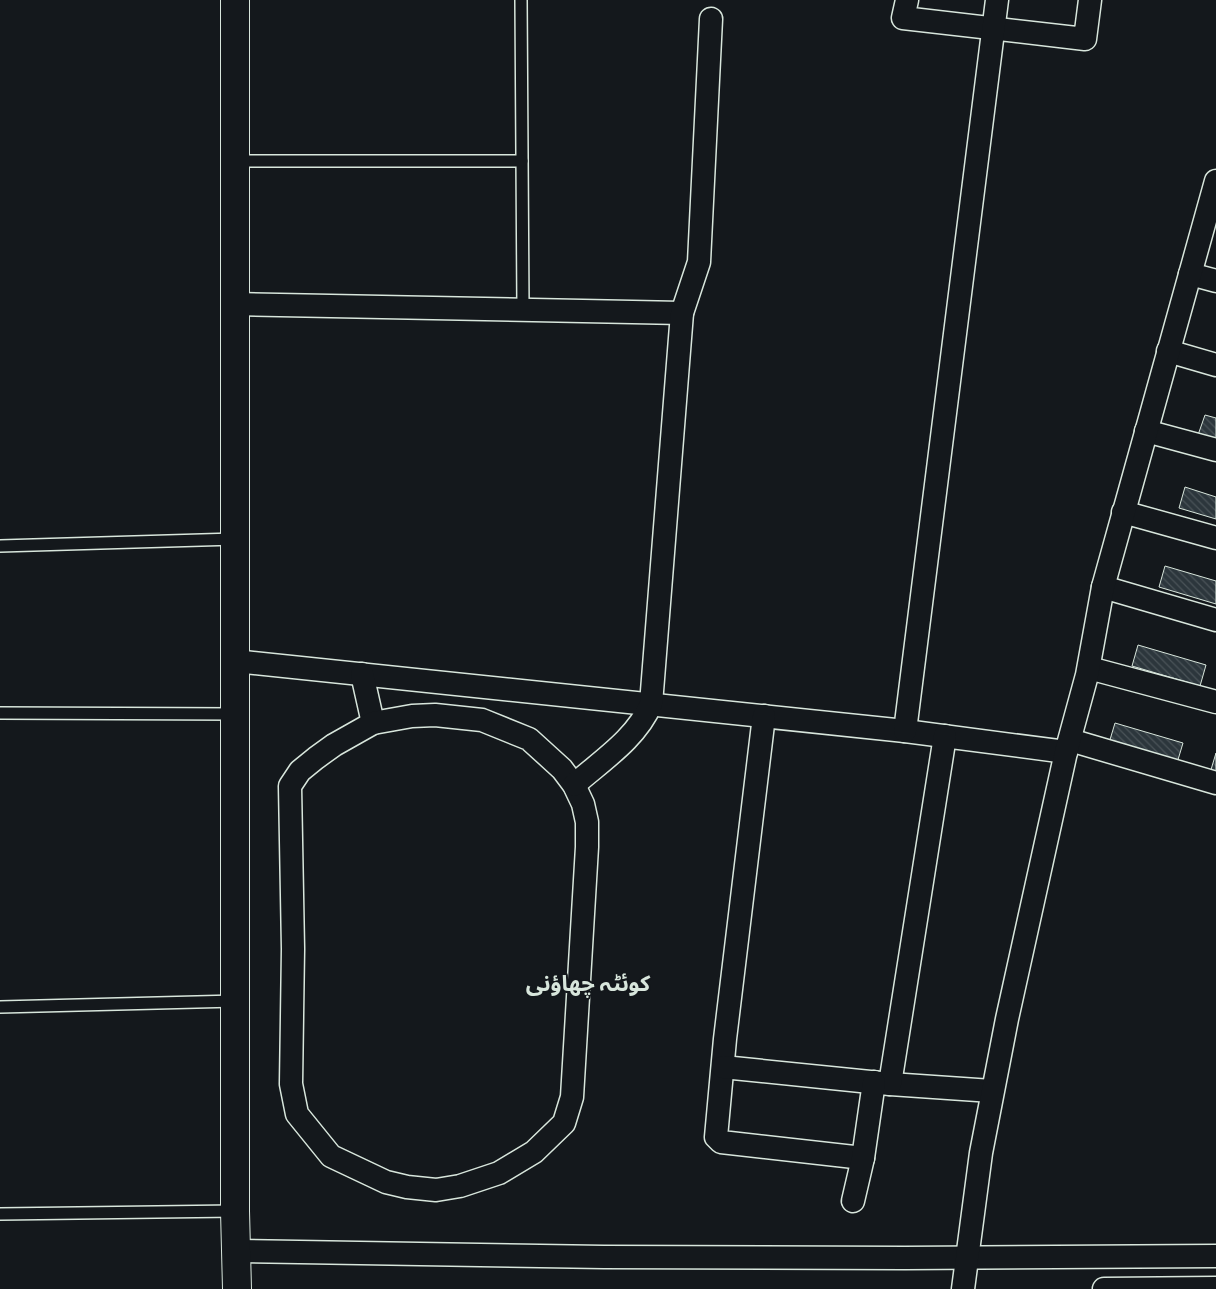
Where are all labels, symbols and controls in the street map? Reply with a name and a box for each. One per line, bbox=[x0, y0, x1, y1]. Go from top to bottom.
district label: کوئٹہ چھاؤنی bbox=[526, 970, 651, 998]

